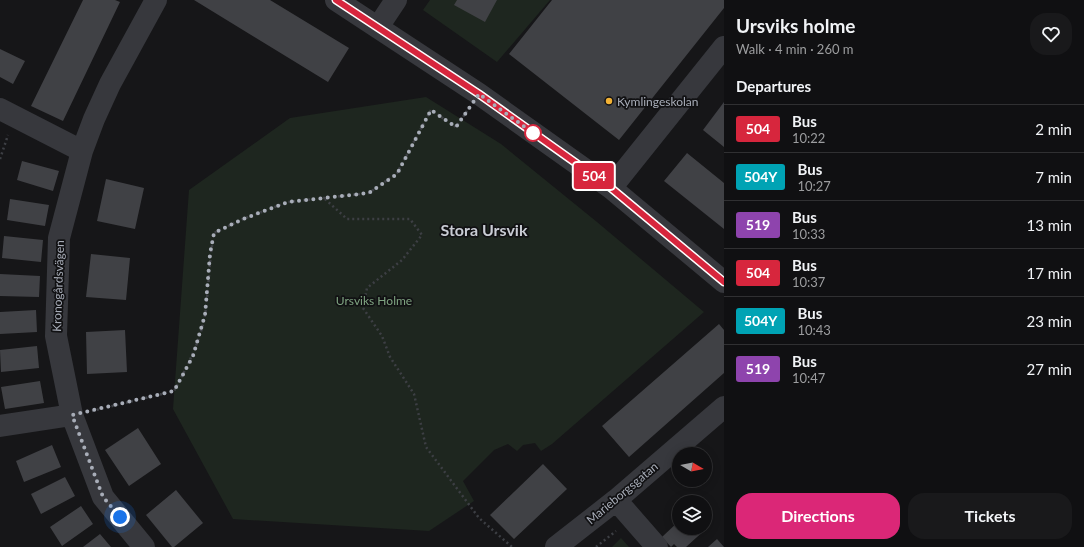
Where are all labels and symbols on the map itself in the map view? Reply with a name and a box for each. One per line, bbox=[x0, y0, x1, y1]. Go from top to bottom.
place label: Kymlingeskolan bbox=[617, 94, 699, 109]
marker: Kymlingeskolan bbox=[604, 96, 614, 106]
unlabelled marker bbox=[524, 124, 542, 142]
line badge: 504 bbox=[571, 163, 617, 189]
district label: Stora Ursvik bbox=[441, 220, 528, 239]
street label: Kronogårdsvägen bbox=[49, 240, 67, 332]
park label: Ursviks Holme bbox=[336, 293, 412, 308]
north arrow bbox=[672, 447, 712, 487]
street label: Marieborgsgatan bbox=[583, 459, 661, 527]
your location bbox=[110, 507, 130, 527]

